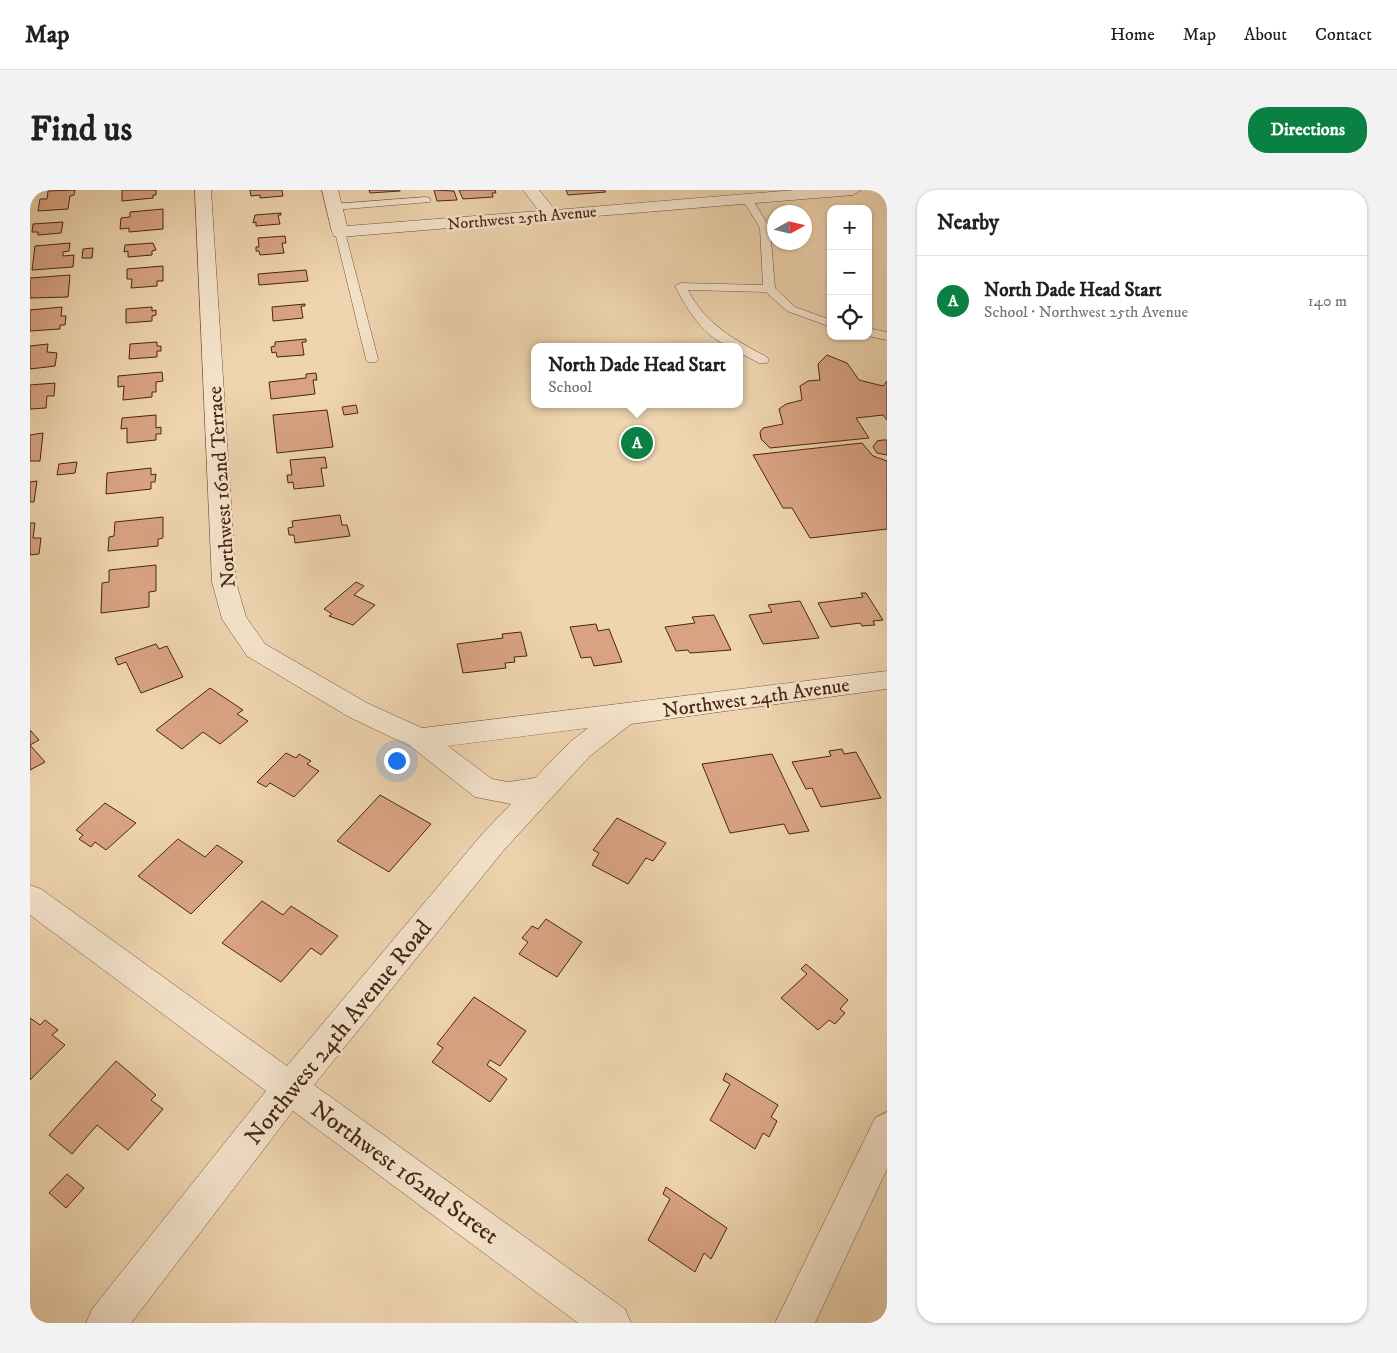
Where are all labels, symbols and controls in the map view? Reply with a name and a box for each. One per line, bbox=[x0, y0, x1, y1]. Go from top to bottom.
text: Map bbox=[25, 20, 69, 50]
text: Home bbox=[1110, 24, 1155, 46]
text: Map bbox=[1183, 24, 1216, 46]
text: About bbox=[1244, 24, 1287, 46]
text: Contact bbox=[1315, 24, 1372, 46]
button: Directions bbox=[1248, 107, 1367, 153]
text: Find us bbox=[30, 108, 132, 152]
street label: Northwest 25th Avenue bbox=[447, 201, 598, 234]
north arrow bbox=[767, 205, 812, 250]
map controls bbox=[827, 205, 872, 340]
button: + bbox=[827, 205, 872, 250]
text: Nearby bbox=[937, 210, 999, 236]
button: − bbox=[827, 250, 872, 295]
text: North Dade Head Start bbox=[984, 279, 1162, 302]
text: A bbox=[948, 291, 958, 311]
text: 140 m bbox=[1308, 291, 1347, 311]
button: locate bbox=[827, 295, 872, 340]
text: School · Northwest 25th Avenue bbox=[984, 302, 1188, 322]
popup bbox=[531, 343, 743, 408]
text: North Dade Head Start bbox=[548, 354, 726, 377]
text: School bbox=[548, 377, 592, 397]
street label: Northwest 162nd Terrace bbox=[203, 385, 242, 589]
pin: A bbox=[621, 424, 653, 462]
street label: Northwest 24th Avenue bbox=[661, 673, 851, 724]
your location bbox=[384, 748, 410, 774]
street label: Northwest 24th Avenue Road bbox=[239, 914, 439, 1151]
street label: Northwest 162nd Street bbox=[304, 1094, 505, 1251]

